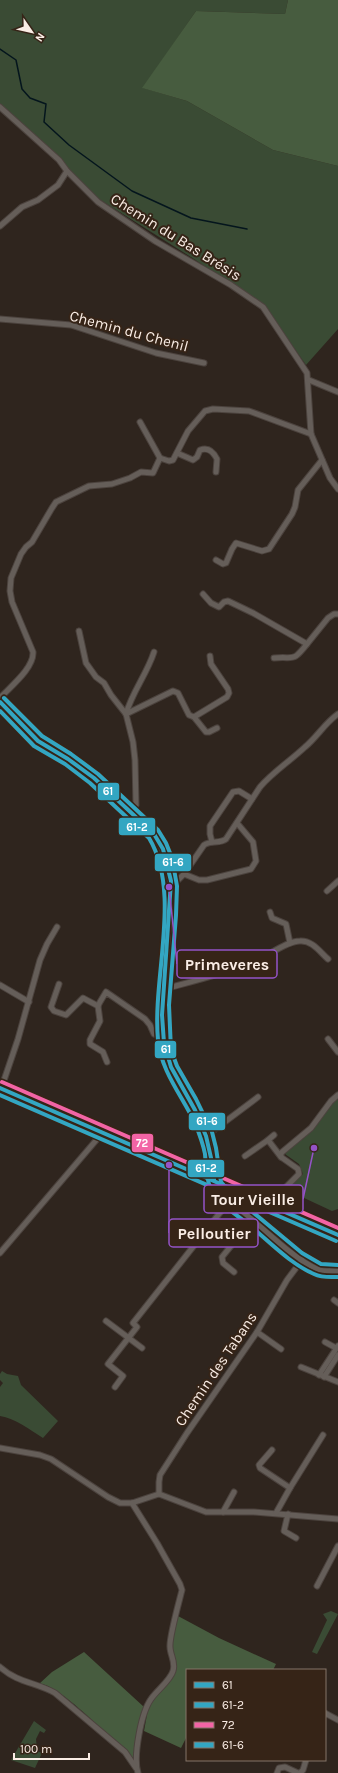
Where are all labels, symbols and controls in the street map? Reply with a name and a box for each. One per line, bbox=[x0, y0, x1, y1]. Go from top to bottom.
north arrow bbox=[12, 12, 52, 52]
text: N bbox=[32, 30, 47, 44]
street label: Chemin du Bas Brésis bbox=[107, 190, 245, 284]
street label: Chemin du Chenil bbox=[68, 306, 190, 356]
line badge: 61 bbox=[97, 782, 120, 801]
text: 61 bbox=[103, 785, 113, 798]
line badge: 61-2 bbox=[118, 817, 156, 836]
text: 61-2 bbox=[126, 821, 148, 834]
line badge: 61-6 bbox=[154, 853, 192, 872]
text: 61-6 bbox=[162, 856, 184, 869]
callout: Primeveres bbox=[177, 950, 277, 978]
text: Primeveres bbox=[185, 955, 269, 974]
line badge: 61 bbox=[154, 1040, 177, 1059]
text: 61 bbox=[161, 1043, 171, 1056]
line badge: 61-6 bbox=[188, 1112, 226, 1131]
text: 61-6 bbox=[196, 1115, 218, 1128]
line badge: 72 bbox=[131, 1133, 154, 1153]
text: 72 bbox=[136, 1137, 148, 1150]
line badge: 61-2 bbox=[187, 1159, 225, 1178]
text: 61-2 bbox=[195, 1162, 217, 1175]
callout: Tour Vieille bbox=[204, 1185, 303, 1213]
text: Tour Vieille bbox=[211, 1190, 295, 1209]
callout: Pelloutier bbox=[169, 1219, 258, 1247]
text: Pelloutier bbox=[178, 1224, 251, 1243]
street label: Chemin des Tabans bbox=[171, 1309, 261, 1429]
legend bbox=[186, 1669, 326, 1761]
text: 61 bbox=[222, 1678, 233, 1692]
text: 61-2 bbox=[222, 1698, 244, 1712]
text: 72 bbox=[222, 1718, 235, 1732]
scale bar bbox=[14, 1735, 89, 1761]
text: 61-6 bbox=[222, 1738, 244, 1752]
text: 100 m bbox=[20, 1742, 52, 1756]

